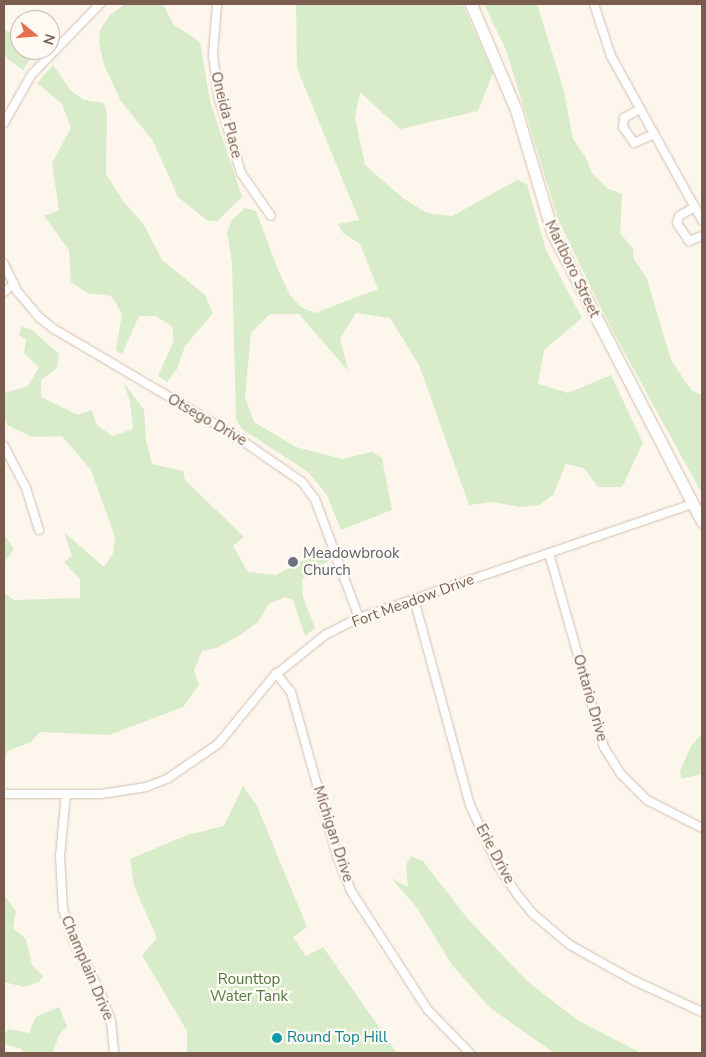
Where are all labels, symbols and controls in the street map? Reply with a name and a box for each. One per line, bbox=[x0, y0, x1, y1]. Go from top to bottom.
north arrow bbox=[10, 10, 60, 60]
text: N bbox=[38, 31, 59, 47]
street label: Oneida Place bbox=[207, 70, 245, 160]
street label: Marlboro Street bbox=[541, 217, 603, 321]
street label: Otsego Drive bbox=[164, 390, 250, 450]
place label: Meadowbrook Church bbox=[303, 544, 400, 579]
marker: Meadowbrook Church bbox=[287, 556, 299, 568]
street label: Fort Meadow Drive bbox=[349, 570, 477, 632]
street label: Ontario Drive bbox=[569, 652, 611, 744]
street label: Michigan Drive bbox=[309, 784, 357, 884]
street label: Erie Drive bbox=[472, 821, 518, 887]
street label: Champlain Drive bbox=[57, 913, 117, 1023]
park label: Rounttop Water Tank bbox=[210, 970, 288, 1005]
place label: Round Top Hill bbox=[287, 1029, 387, 1047]
marker: Round Top Hill bbox=[271, 1032, 283, 1044]

